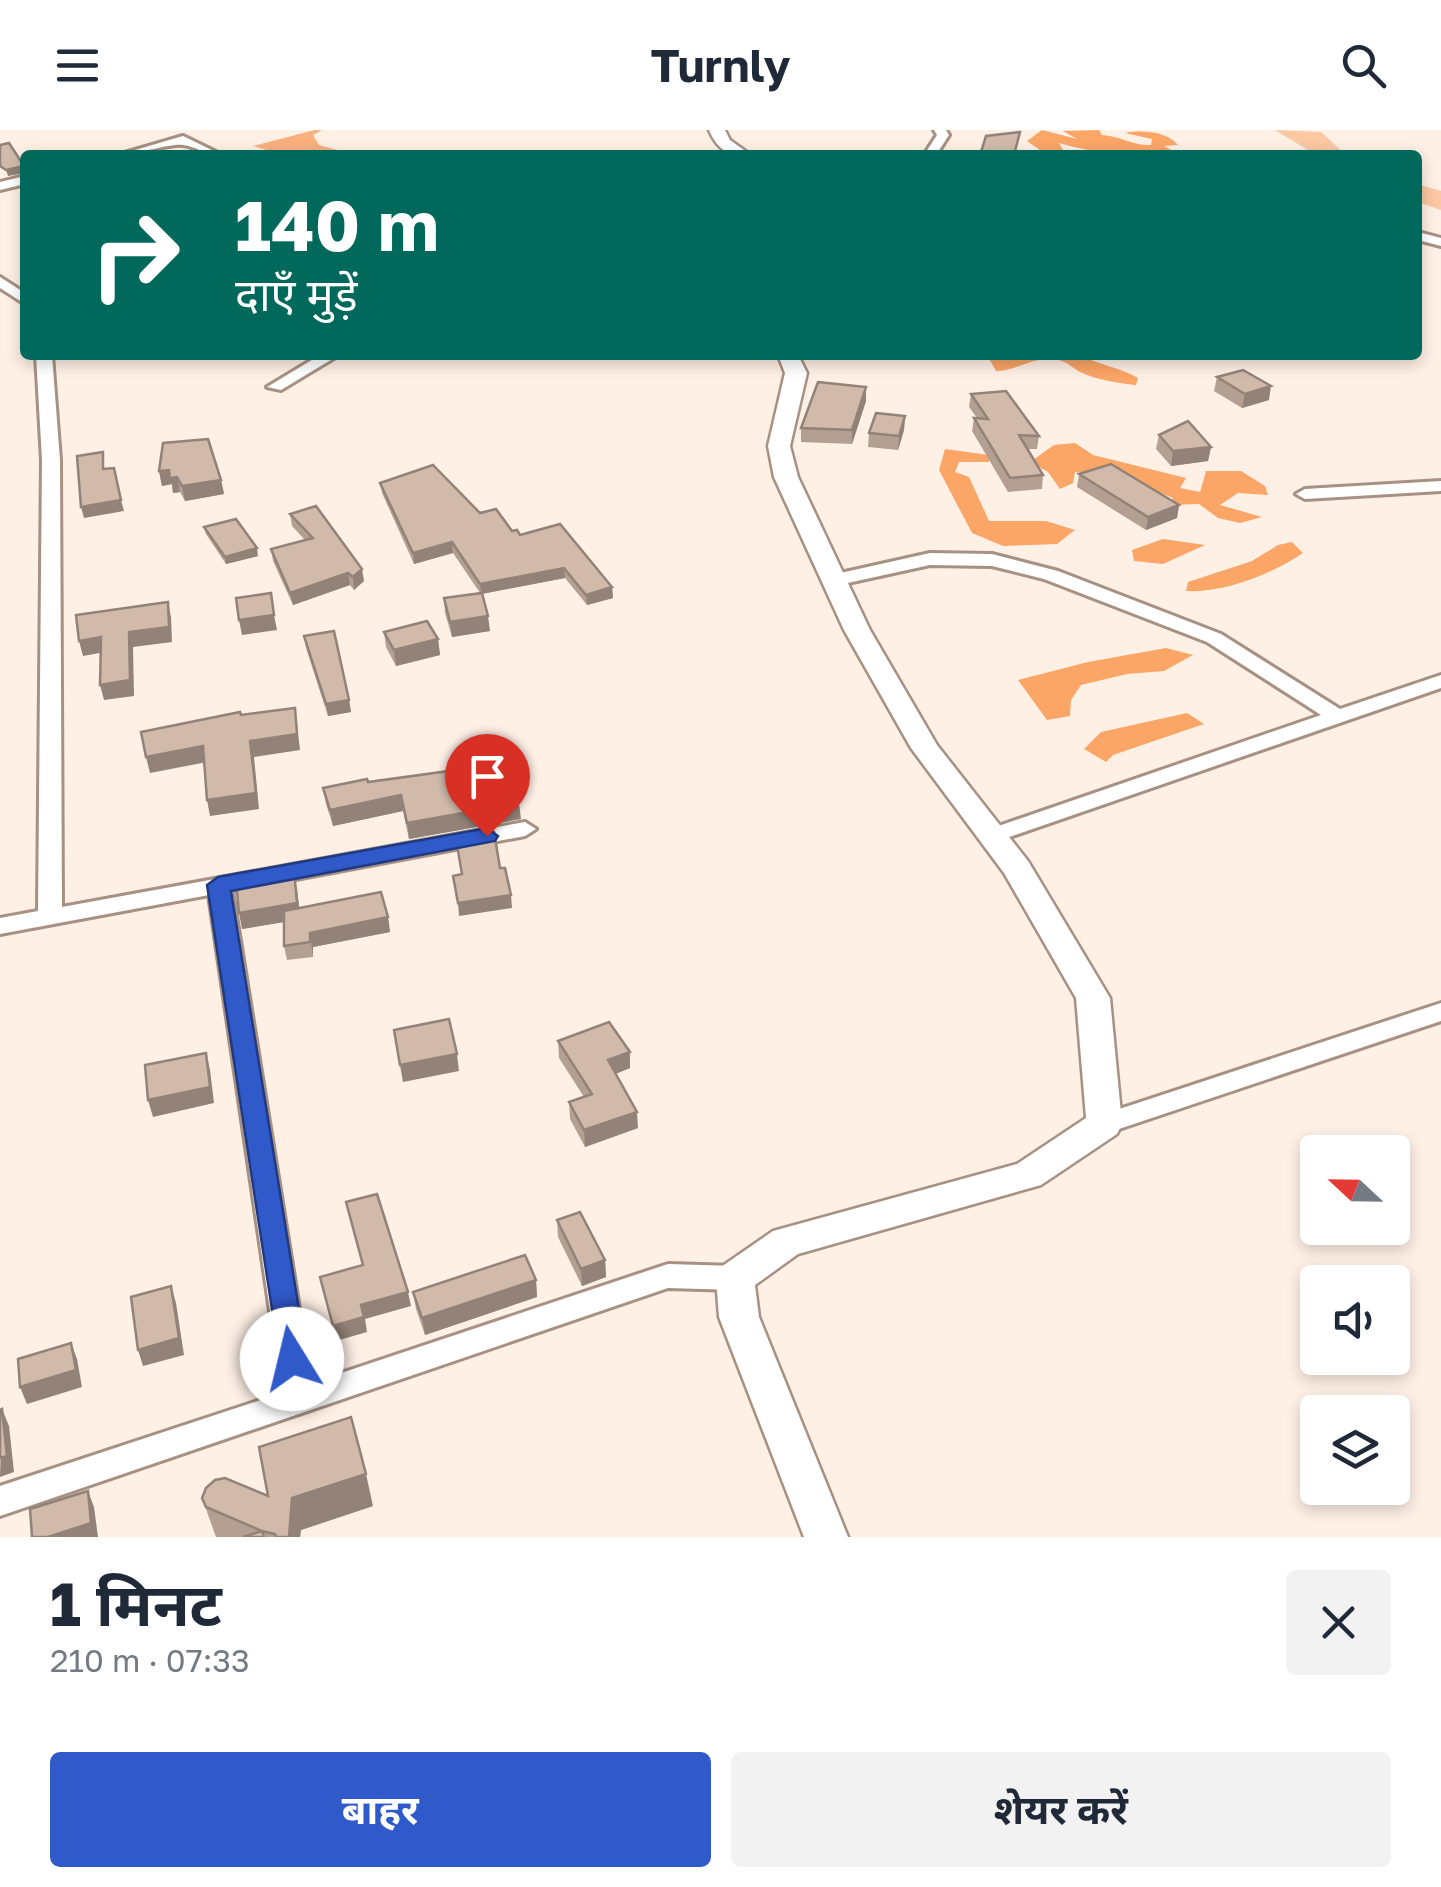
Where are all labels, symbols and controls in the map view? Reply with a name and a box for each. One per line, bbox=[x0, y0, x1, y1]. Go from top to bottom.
icon: menu bbox=[50, 38, 105, 93]
text: Turnly bbox=[650, 38, 791, 92]
icon: search bbox=[1336, 38, 1391, 93]
text: 140 m bbox=[235, 182, 439, 266]
icon: right bbox=[70, 190, 200, 320]
text: दाएँ मुड़ें bbox=[235, 267, 358, 321]
pin bbox=[445, 734, 530, 837]
icon: arrive bbox=[460, 749, 515, 804]
north arrow bbox=[1300, 1135, 1410, 1245]
map controls bbox=[1300, 1135, 1410, 1505]
button: sound bbox=[1300, 1265, 1410, 1375]
position arrow bbox=[240, 1307, 344, 1411]
button: layers bbox=[1300, 1395, 1410, 1505]
text: 1 मिनट bbox=[50, 1567, 222, 1639]
button: close bbox=[1286, 1570, 1391, 1675]
text: 210 m · 07:33 bbox=[50, 1641, 250, 1679]
button: बाहर bbox=[50, 1752, 711, 1867]
button: शेयर करें bbox=[731, 1752, 1391, 1867]

